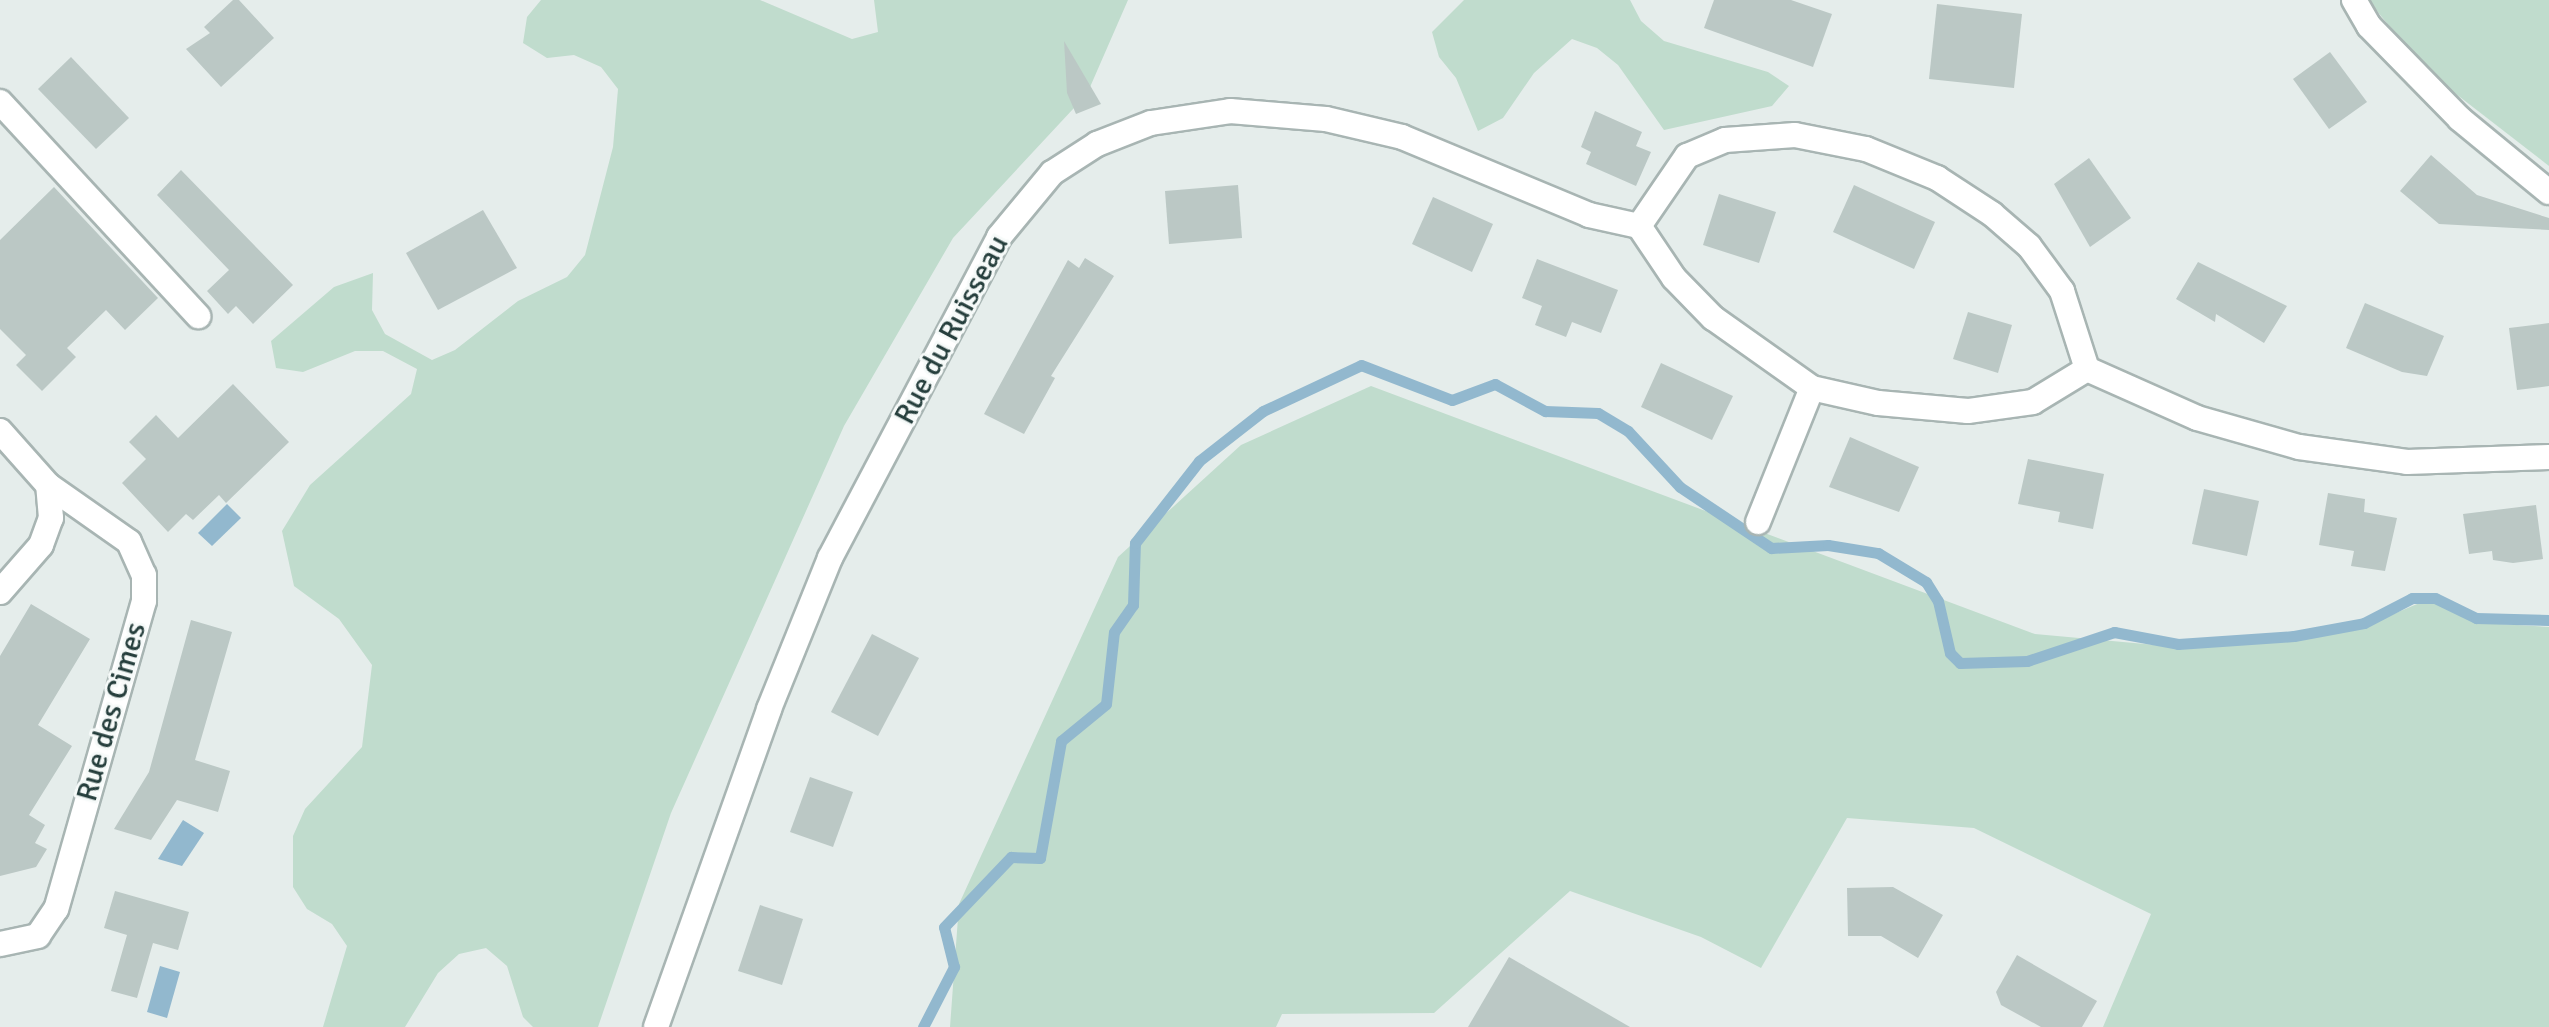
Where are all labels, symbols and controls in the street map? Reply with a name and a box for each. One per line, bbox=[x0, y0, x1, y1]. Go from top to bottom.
street label: Rue du Ruisseau bbox=[887, 229, 1017, 431]
street label: Rue des Cimes bbox=[69, 618, 155, 806]

